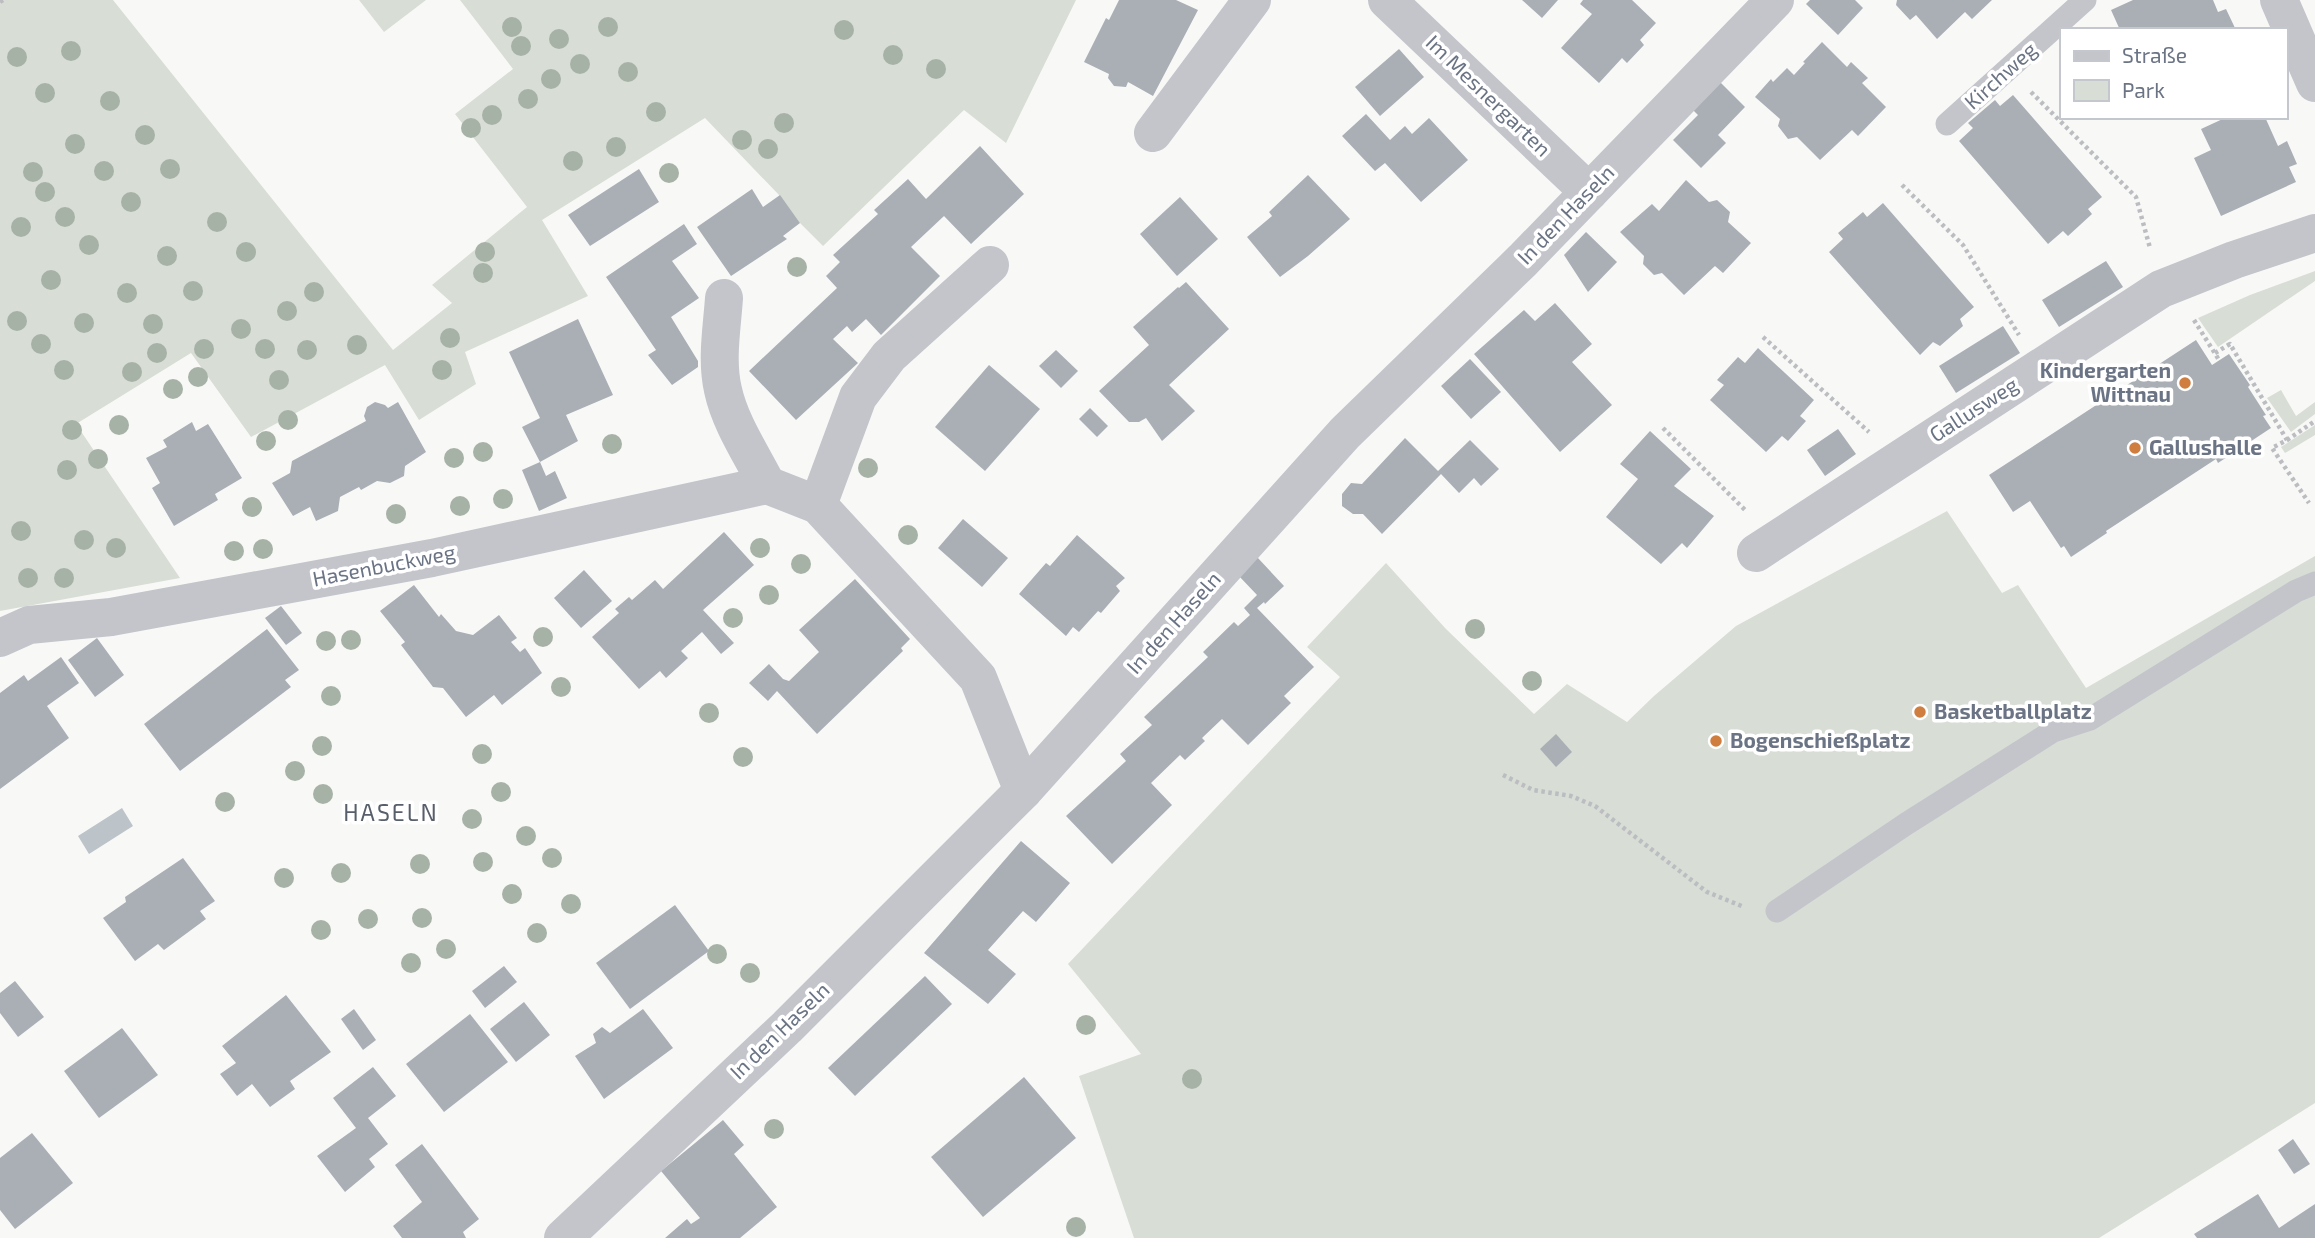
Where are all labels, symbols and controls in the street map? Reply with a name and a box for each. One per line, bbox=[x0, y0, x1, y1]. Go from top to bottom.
legend bbox=[2060, 28, 2287, 119]
street label: Im Mesnergarten bbox=[1421, 29, 1557, 161]
street label: Kirchweg bbox=[1959, 36, 2041, 114]
text: Straße bbox=[2122, 42, 2187, 67]
text: Park bbox=[2122, 77, 2165, 102]
street label: In den Haseln bbox=[1511, 159, 1619, 269]
place label: Kindergarten Wittnau bbox=[2040, 357, 2171, 406]
street label: Gallusweg bbox=[1924, 371, 2022, 446]
marker: Kindergarten Wittnau bbox=[2177, 375, 2193, 391]
place label: Gallushalle bbox=[2149, 434, 2262, 459]
marker: Gallushalle bbox=[2127, 440, 2143, 456]
street label: Hasenbuckweg bbox=[310, 538, 457, 591]
street label: In den Haseln bbox=[1121, 566, 1225, 678]
place label: Basketballplatz bbox=[1934, 698, 2092, 723]
marker: Basketballplatz bbox=[1912, 704, 1928, 720]
place label: Bogenschießplatz bbox=[1730, 727, 1910, 752]
marker: Bogenschießplatz bbox=[1708, 733, 1724, 749]
district label: HASELN bbox=[343, 798, 439, 826]
street label: In den Haseln bbox=[724, 976, 834, 1084]

